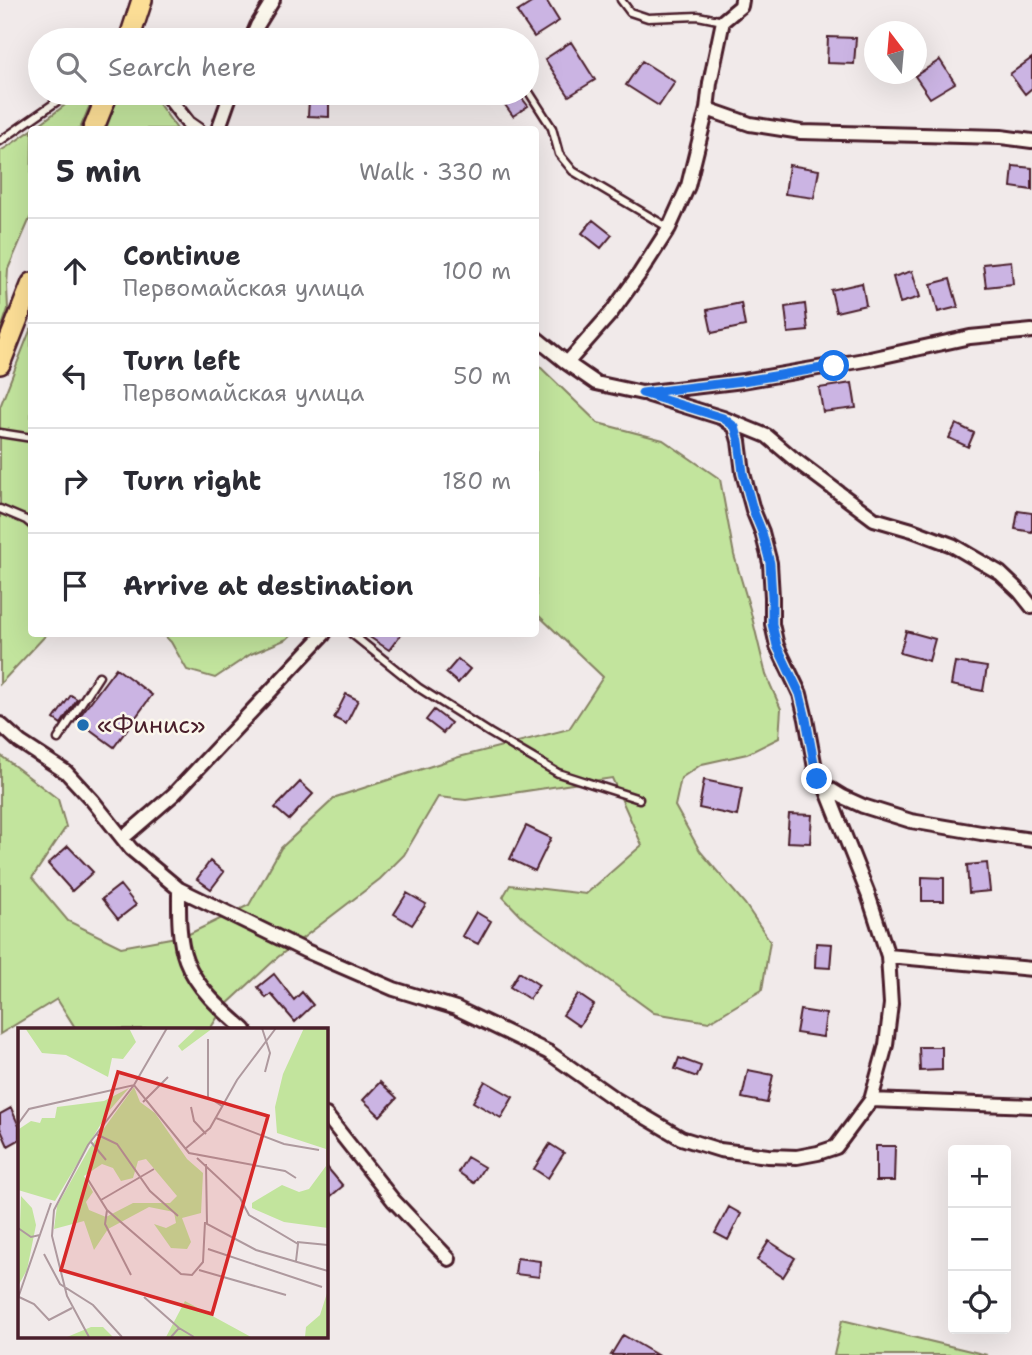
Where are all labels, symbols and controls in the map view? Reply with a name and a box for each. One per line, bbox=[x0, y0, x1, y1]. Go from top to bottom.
north arrow bbox=[864, 21, 927, 84]
search box bbox=[28, 28, 539, 105]
icon: search bbox=[52, 48, 90, 86]
text: Search here bbox=[108, 49, 257, 84]
text: 5 min bbox=[56, 151, 141, 192]
text: Walk · 330 m bbox=[359, 157, 511, 187]
text: Continue bbox=[123, 238, 241, 273]
icon: ahead bbox=[56, 252, 94, 290]
text: 100 m bbox=[442, 256, 511, 286]
text: Первомайская улица bbox=[123, 273, 364, 303]
text: Turn left bbox=[123, 343, 240, 378]
route start bbox=[818, 350, 849, 381]
icon: left bbox=[56, 357, 94, 395]
text: 50 m bbox=[453, 361, 511, 391]
text: Первомайская улица bbox=[123, 378, 364, 408]
icon: right bbox=[56, 462, 94, 500]
text: Turn right bbox=[123, 463, 261, 498]
text: 180 m bbox=[442, 466, 511, 496]
icon: arrive bbox=[56, 567, 94, 605]
text: Arrive at destination bbox=[123, 568, 413, 603]
place label: «Финис» bbox=[97, 709, 206, 741]
marker: «Финис» bbox=[75, 717, 91, 733]
route end bbox=[801, 763, 832, 794]
inset map bbox=[18, 1028, 327, 1338]
map controls bbox=[948, 1145, 1011, 1334]
button: + bbox=[948, 1145, 1011, 1208]
button: − bbox=[948, 1208, 1011, 1271]
button: locate bbox=[948, 1271, 1011, 1334]

